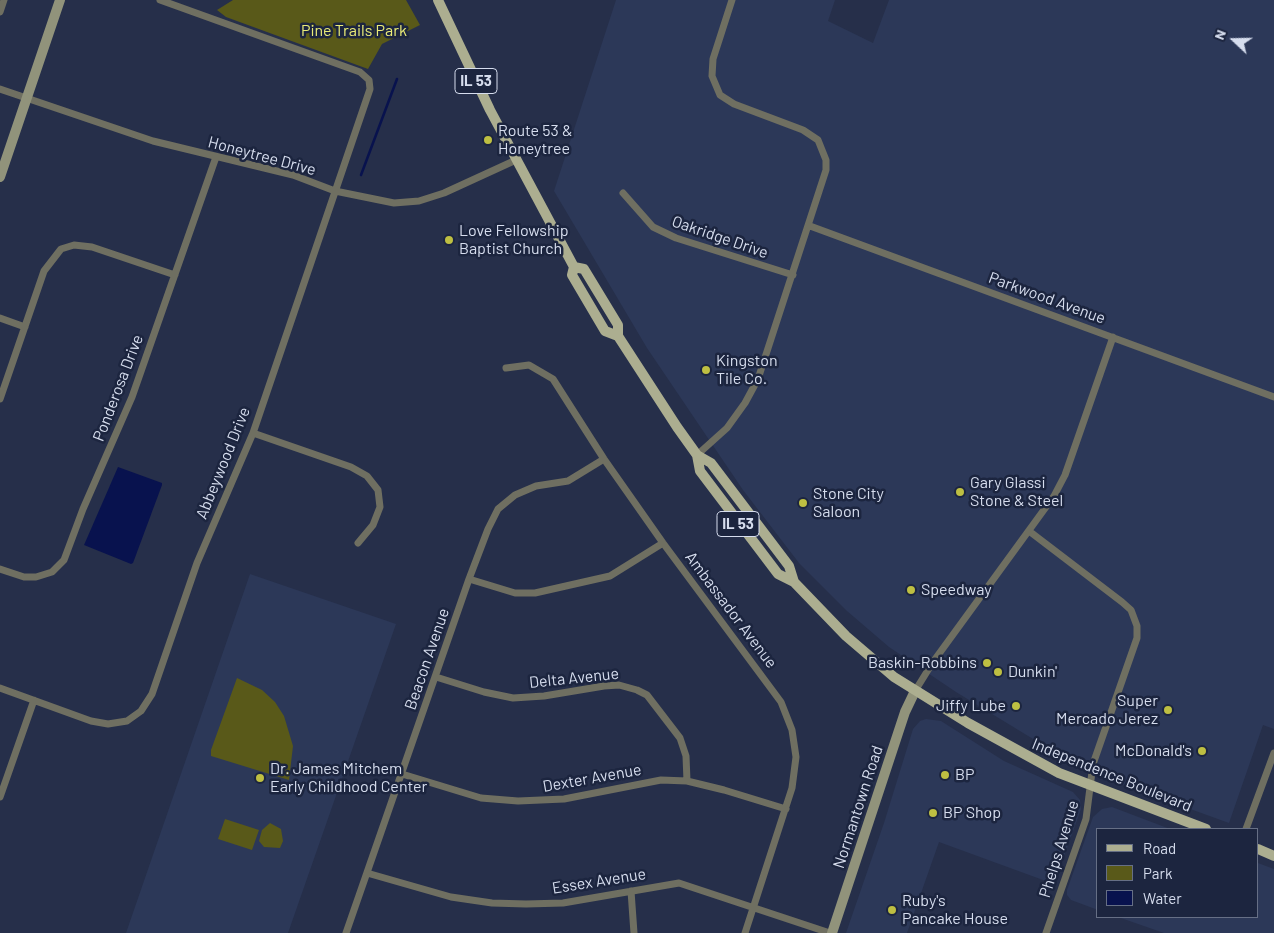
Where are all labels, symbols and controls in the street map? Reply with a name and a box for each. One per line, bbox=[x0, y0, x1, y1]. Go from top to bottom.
north arrow bbox=[1209, 15, 1259, 65]
park label: Pine Trails Park bbox=[301, 21, 407, 41]
text: N bbox=[1210, 27, 1229, 42]
road number: IL 53 bbox=[455, 68, 497, 94]
place label: Route 53 & Honeytree bbox=[498, 121, 573, 159]
street label: Honeytree Drive bbox=[206, 132, 318, 180]
marker: Route 53 & Honeytree bbox=[482, 134, 494, 146]
street label: Oakridge Drive bbox=[669, 212, 771, 262]
place label: Love Fellowship Baptist Church bbox=[459, 221, 569, 259]
marker: Love Fellowship Baptist Church bbox=[443, 234, 455, 246]
street label: Parkwood Avenue bbox=[986, 268, 1108, 328]
street label: Ponderosa Drive bbox=[89, 332, 147, 444]
place label: Kingston Tile Co. bbox=[716, 351, 778, 389]
marker: Kingston Tile Co. bbox=[700, 364, 712, 376]
street label: Abbeywood Drive bbox=[192, 404, 254, 522]
place label: Gary Glassi Stone & Steel bbox=[970, 473, 1063, 511]
place label: Stone City Saloon bbox=[813, 484, 884, 522]
marker: Gary Glassi Stone & Steel bbox=[954, 486, 966, 498]
marker: Stone City Saloon bbox=[797, 497, 809, 509]
road number: IL 53 bbox=[717, 512, 759, 536]
street label: Ambassador Avenue bbox=[681, 548, 781, 672]
place label: Speedway bbox=[921, 580, 992, 600]
marker: Speedway bbox=[905, 584, 917, 596]
street label: Beacon Avenue bbox=[401, 606, 453, 712]
place label: Baskin-Robbins bbox=[868, 653, 977, 673]
marker: Baskin-Robbins bbox=[981, 657, 993, 669]
place label: Dunkin' bbox=[1008, 662, 1057, 682]
street label: Delta Avenue bbox=[528, 664, 620, 692]
marker: Dunkin' bbox=[992, 666, 1004, 678]
place label: Super Mercado Jerez bbox=[1056, 691, 1158, 729]
place label: Jiffy Lube bbox=[936, 696, 1006, 716]
marker: Jiffy Lube bbox=[1010, 700, 1022, 712]
marker: Super Mercado Jerez bbox=[1162, 704, 1174, 716]
street label: Independence Boulevard bbox=[1029, 734, 1195, 816]
place label: McDonald's bbox=[1115, 741, 1192, 761]
street label: Normantown Road bbox=[829, 743, 887, 871]
marker: McDonald's bbox=[1196, 745, 1208, 757]
place label: Dr. James Mitchem Early Childhood Center bbox=[270, 759, 427, 797]
street label: Dexter Avenue bbox=[541, 760, 643, 796]
place label: BP bbox=[955, 765, 975, 785]
marker: BP bbox=[939, 769, 951, 781]
marker: Dr. James Mitchem Early Childhood Center bbox=[254, 772, 266, 784]
street label: Phelps Avenue bbox=[1035, 798, 1083, 900]
place label: BP Shop bbox=[943, 803, 1001, 823]
marker: BP Shop bbox=[927, 807, 939, 819]
legend bbox=[1096, 828, 1259, 918]
text: Road bbox=[1143, 839, 1176, 857]
street label: Essex Avenue bbox=[551, 864, 647, 898]
text: Park bbox=[1143, 864, 1172, 882]
text: Water bbox=[1143, 889, 1182, 907]
place label: Ruby's Pancake House bbox=[902, 891, 1008, 929]
marker: Ruby's Pancake House bbox=[886, 904, 898, 916]

